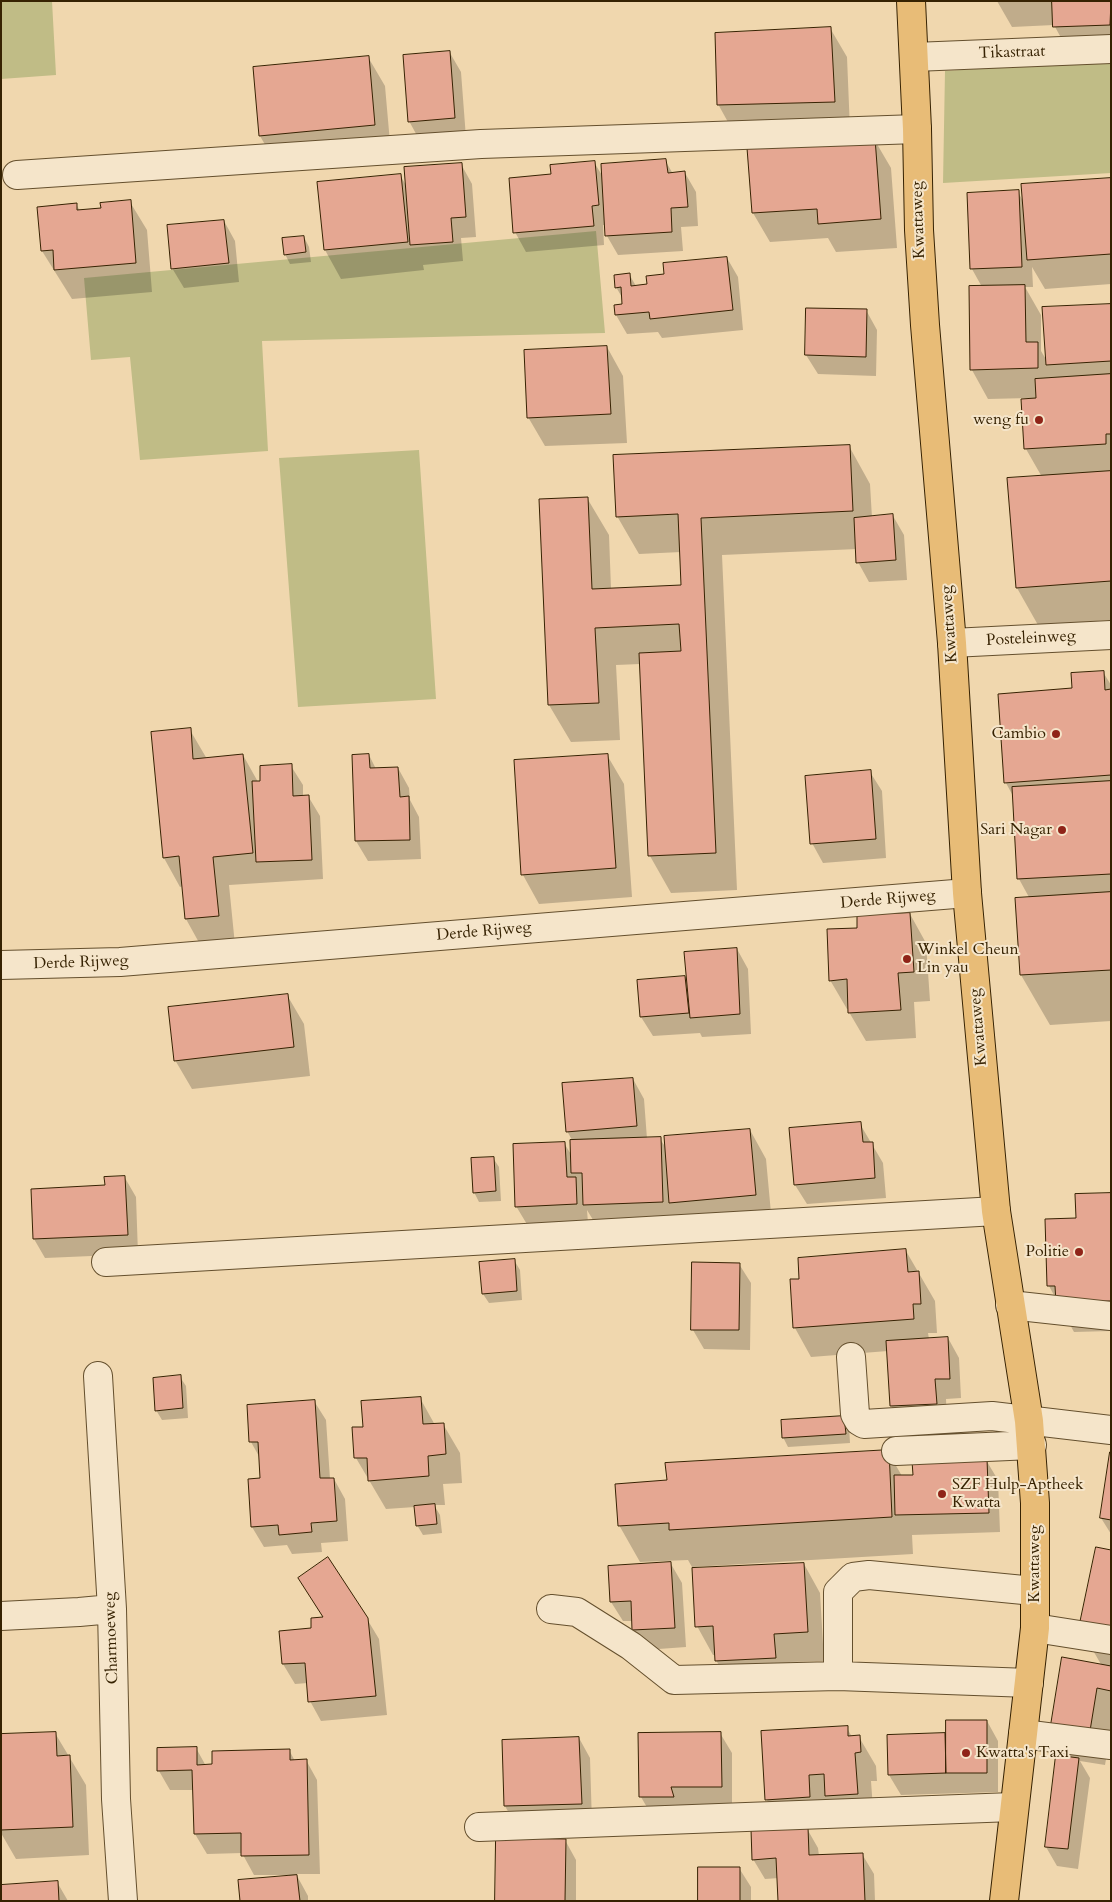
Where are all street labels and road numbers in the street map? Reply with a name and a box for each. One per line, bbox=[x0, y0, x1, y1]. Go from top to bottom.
street label: Tikastraat bbox=[978, 42, 1046, 64]
street label: Kwattaweg bbox=[908, 181, 930, 259]
street label: Kwattaweg bbox=[938, 585, 962, 663]
street label: Posteleinweg bbox=[986, 627, 1076, 651]
street label: Derde Rijweg bbox=[840, 886, 936, 914]
street label: Derde Rijweg bbox=[436, 918, 532, 946]
street label: Derde Rijweg bbox=[33, 952, 129, 974]
street label: Kwattaweg bbox=[966, 987, 992, 1067]
street label: Kwattaweg bbox=[1025, 1525, 1045, 1603]
street label: Charmoeweg bbox=[101, 1592, 123, 1684]

